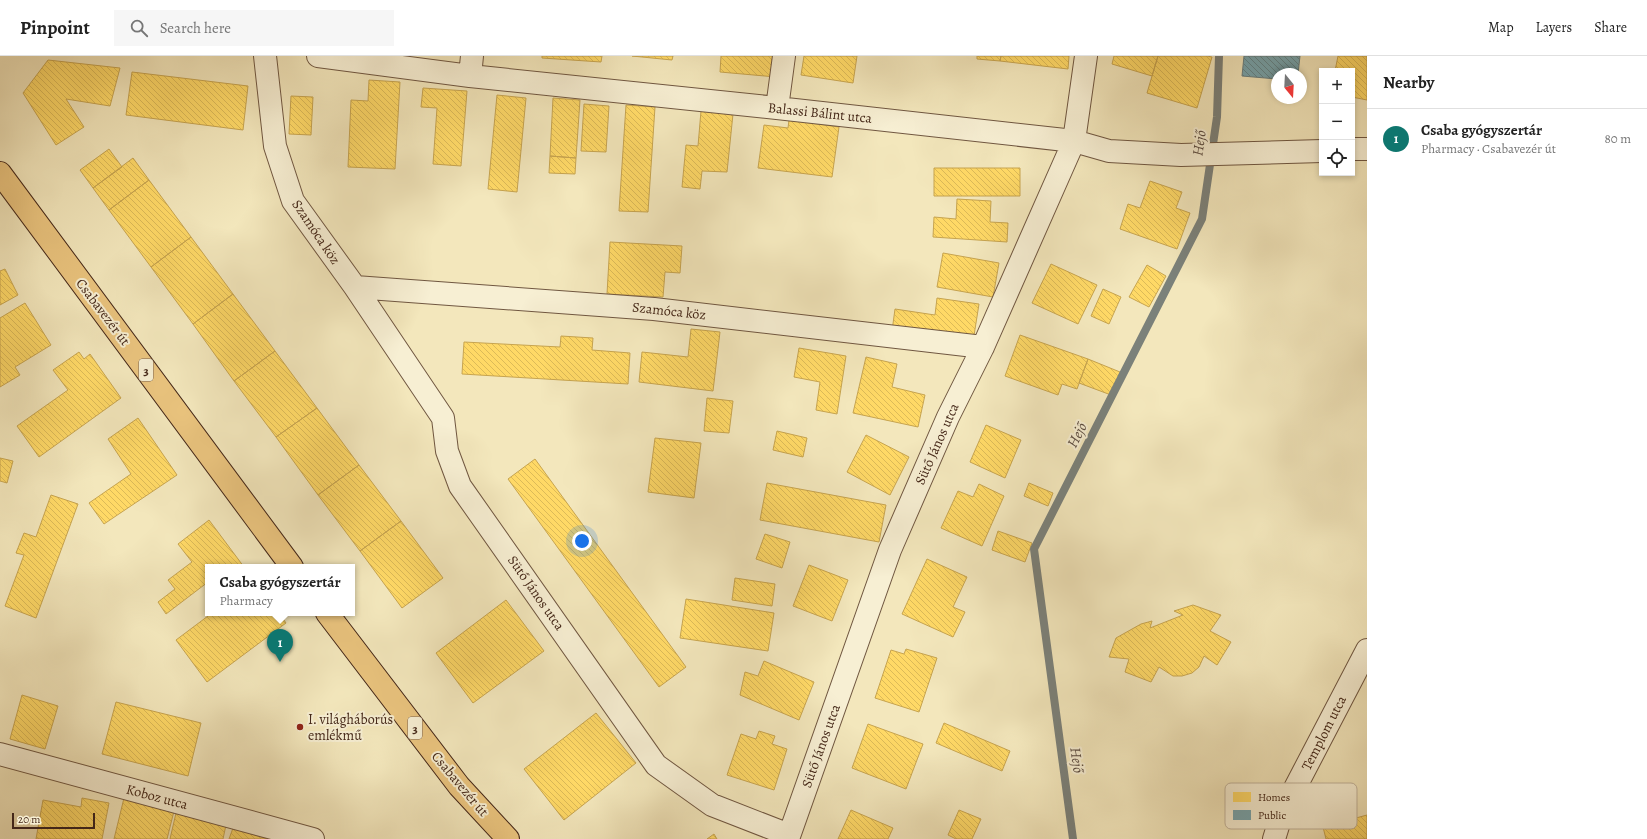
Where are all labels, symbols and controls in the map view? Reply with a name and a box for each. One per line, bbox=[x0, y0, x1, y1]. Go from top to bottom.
search box bbox=[114, 10, 394, 46]
text: Pinpoint bbox=[20, 15, 90, 41]
icon: search bbox=[128, 17, 150, 39]
text: Search here bbox=[160, 18, 231, 38]
text: Map bbox=[1488, 18, 1514, 37]
text: Layers bbox=[1536, 18, 1572, 37]
text: Share bbox=[1594, 18, 1627, 37]
north arrow bbox=[1271, 68, 1307, 104]
map controls bbox=[1319, 68, 1355, 176]
button: + bbox=[1319, 68, 1355, 104]
text: Nearby bbox=[1383, 71, 1434, 94]
street label: Balassi Bálint utca bbox=[767, 98, 873, 128]
button: − bbox=[1319, 104, 1355, 140]
text: Csaba gyógyszertár bbox=[1421, 120, 1542, 140]
water label: Hejő bbox=[1187, 128, 1211, 157]
text: 1 bbox=[1394, 130, 1398, 147]
text: 80 m bbox=[1604, 130, 1631, 147]
button: locate bbox=[1319, 140, 1355, 176]
text: Pharmacy · Csabavezér út bbox=[1421, 140, 1556, 157]
street label: Szamóca köz bbox=[287, 196, 345, 268]
street label: Csabavezér út bbox=[71, 274, 135, 350]
street label: Szamóca köz bbox=[631, 298, 707, 324]
road number: 3 bbox=[139, 359, 153, 381]
street label: Sütő János utca bbox=[911, 400, 964, 488]
water label: Hejő bbox=[1062, 418, 1092, 451]
your location bbox=[572, 531, 592, 551]
street label: Sütő János utca bbox=[503, 552, 569, 635]
popup bbox=[205, 564, 355, 616]
text: Csaba gyógyszertár bbox=[219, 572, 341, 592]
text: Pharmacy bbox=[219, 592, 273, 609]
pin: 1 bbox=[267, 629, 293, 662]
street label: Templom utca bbox=[1297, 692, 1351, 774]
street label: Sütő János utca bbox=[797, 701, 845, 790]
place label: I. világháborús emlékmű bbox=[308, 710, 393, 745]
road number: 3 bbox=[408, 717, 422, 739]
marker: I. világháborús emlékmű bbox=[295, 722, 305, 732]
water label: Hejő bbox=[1065, 746, 1089, 775]
street label: Csabavezér út bbox=[427, 747, 493, 821]
street label: Koboz utca bbox=[124, 780, 190, 814]
legend bbox=[1225, 783, 1357, 829]
text: Homes bbox=[1258, 790, 1290, 805]
text: Public bbox=[1258, 808, 1286, 823]
scale bar bbox=[12, 811, 95, 830]
text: 20 m bbox=[18, 812, 40, 827]

